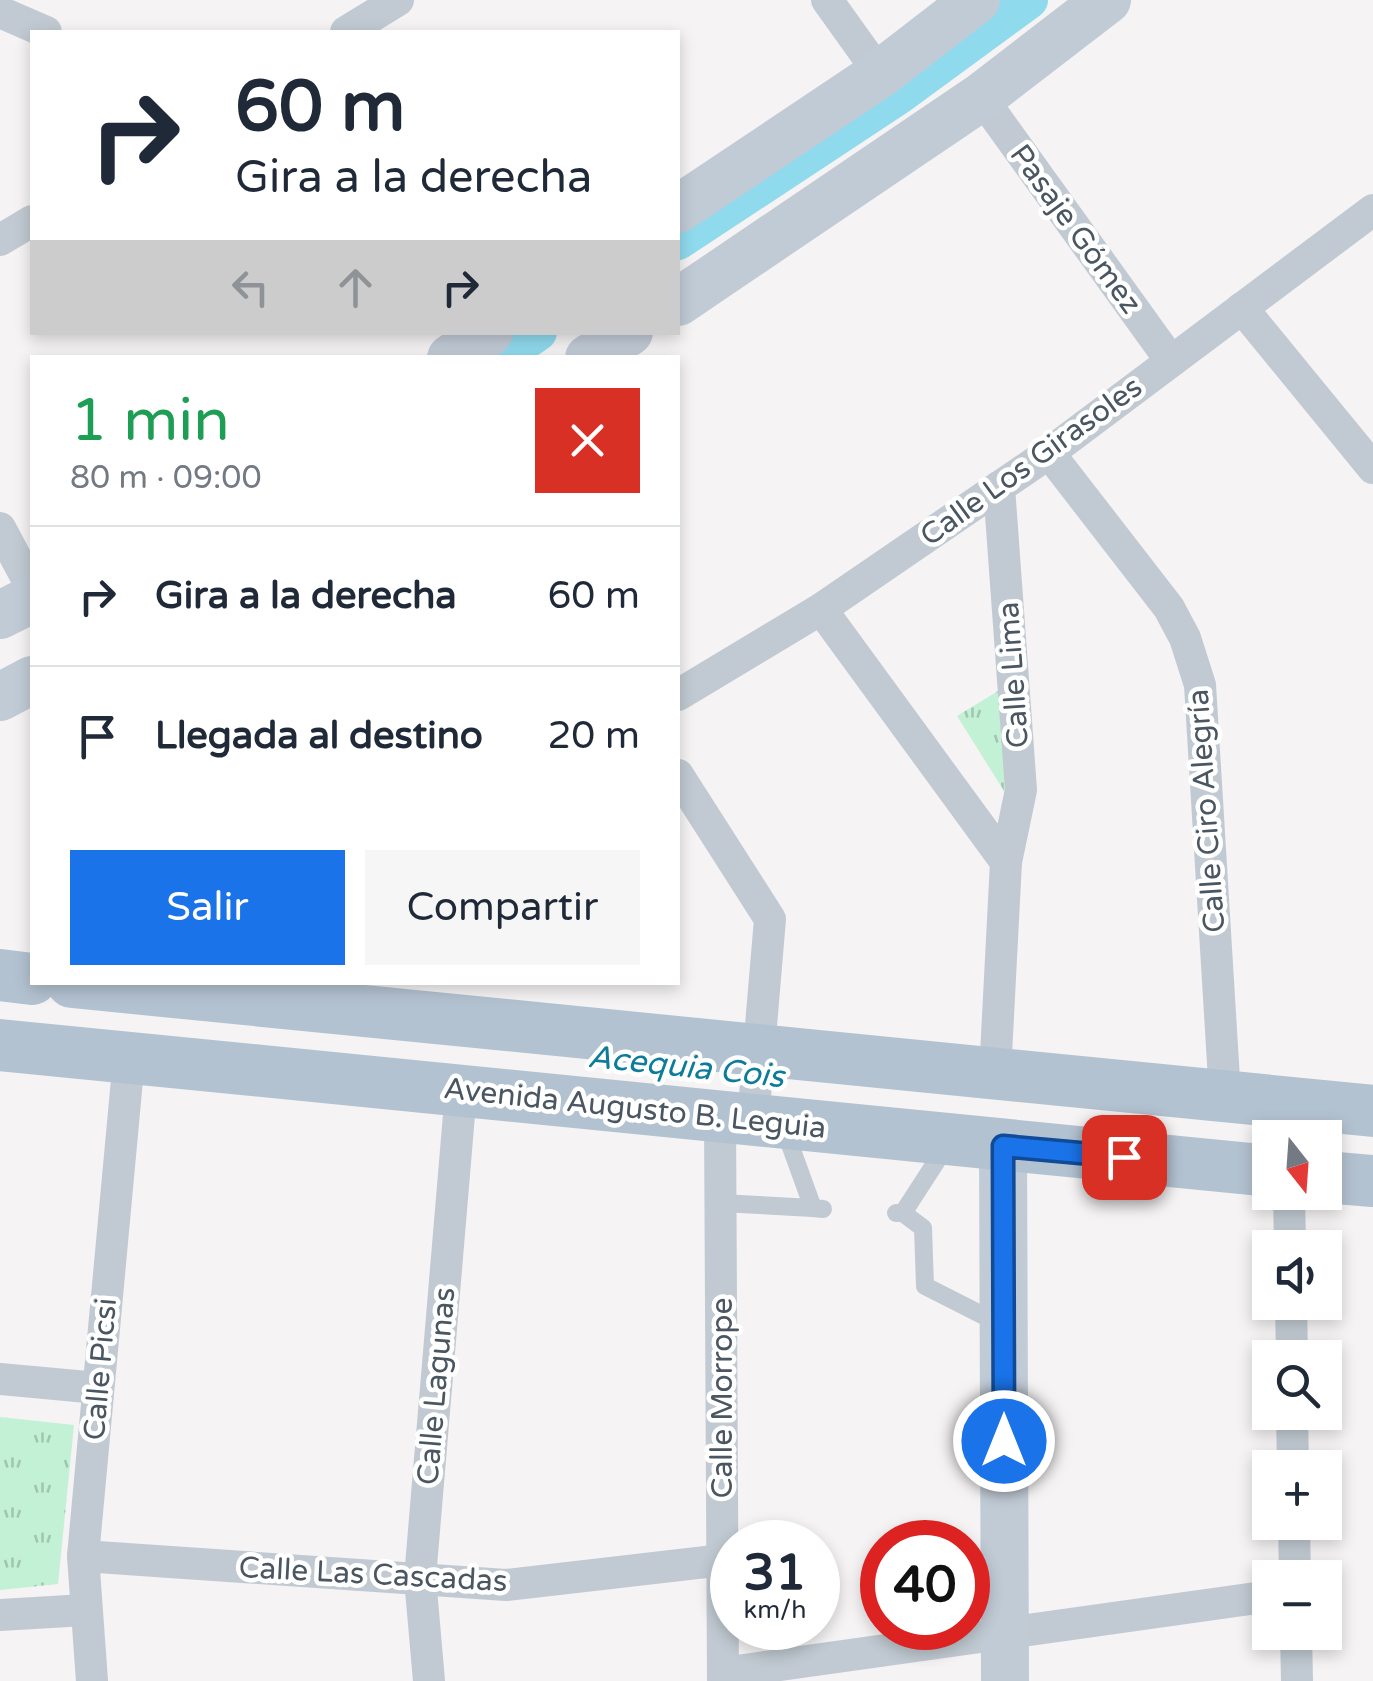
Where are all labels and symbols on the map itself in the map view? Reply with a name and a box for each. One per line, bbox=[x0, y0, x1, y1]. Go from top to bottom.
street label: Pasaje Gómez bbox=[1002, 137, 1149, 321]
street label: Calle Los Girasoles bbox=[913, 369, 1149, 554]
street label: Calle Lima bbox=[990, 601, 1037, 749]
street label: Calle Ciro Alegría bbox=[1180, 688, 1233, 934]
water label: Acequia Cois bbox=[586, 1038, 788, 1096]
street label: Avenida Augusto B. Leguia bbox=[442, 1070, 828, 1147]
pin bbox=[1082, 1115, 1167, 1200]
north arrow bbox=[1252, 1120, 1342, 1210]
street label: Calle Lagunas bbox=[409, 1286, 464, 1486]
street label: Calle Picsi bbox=[76, 1296, 125, 1442]
street label: Calle Morrope bbox=[704, 1298, 741, 1498]
position arrow bbox=[952, 1389, 1056, 1493]
speed limit sign: 40 bbox=[860, 1520, 990, 1650]
street label: Calle Las Cascadas bbox=[238, 1549, 508, 1600]

